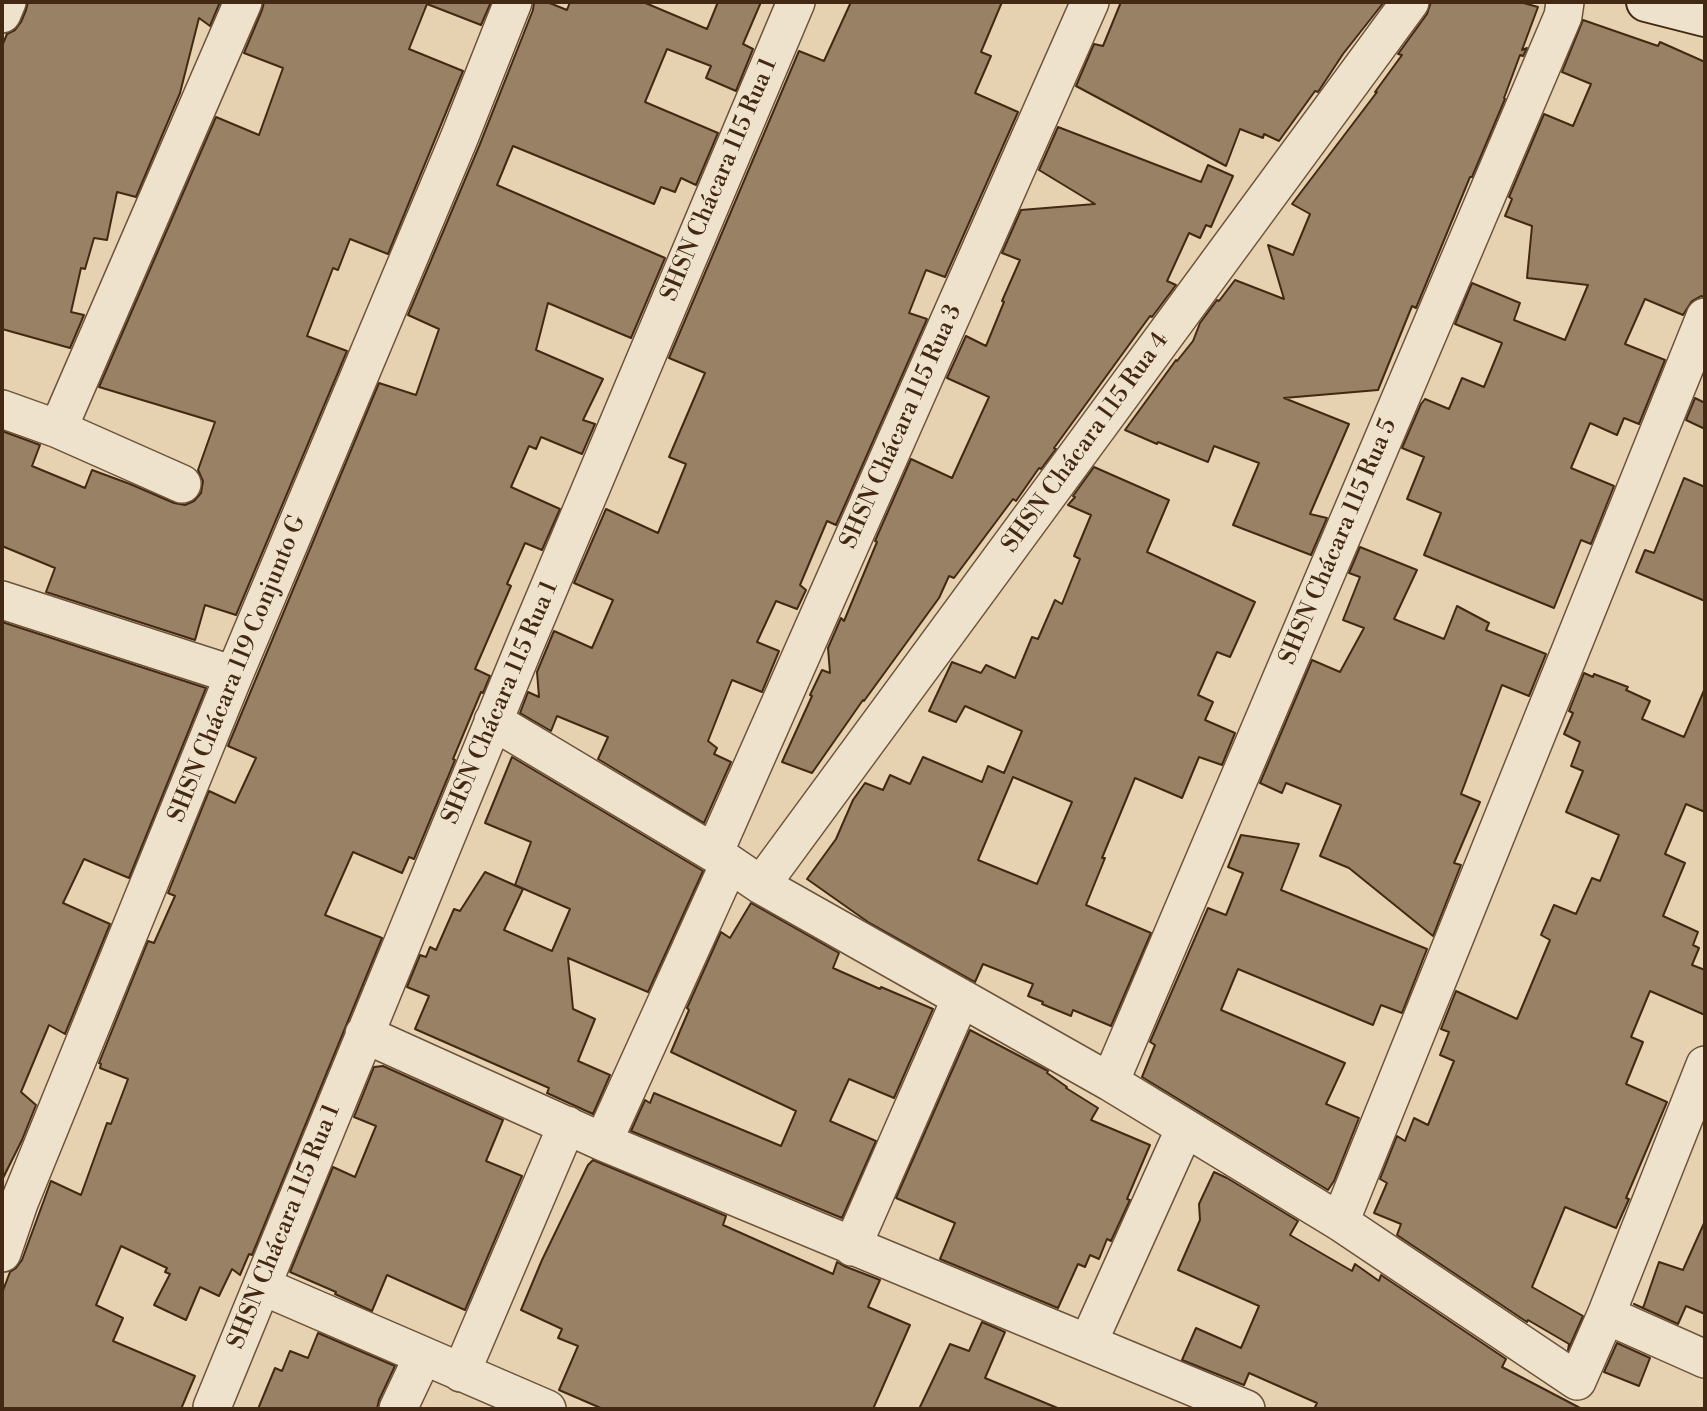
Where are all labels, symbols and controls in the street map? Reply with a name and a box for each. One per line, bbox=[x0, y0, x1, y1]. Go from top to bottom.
street label: SHSN Chácara 115 Rua 1 bbox=[656, 54, 784, 306]
street label: SHSN Chácara 115 Rua 3 bbox=[835, 300, 969, 554]
street label: SHSN Chácara 115 Rua 4 bbox=[996, 327, 1176, 559]
street label: SHSN Chácara 115 Rua 5 bbox=[1274, 415, 1404, 669]
street label: SHSN Chácara 119 Conjunto G bbox=[163, 511, 313, 827]
street label: SHSN Chácara 115 Rua 1 bbox=[437, 577, 565, 829]
street label: SHSN Chácara 115 Rua 1 bbox=[223, 1100, 347, 1354]

